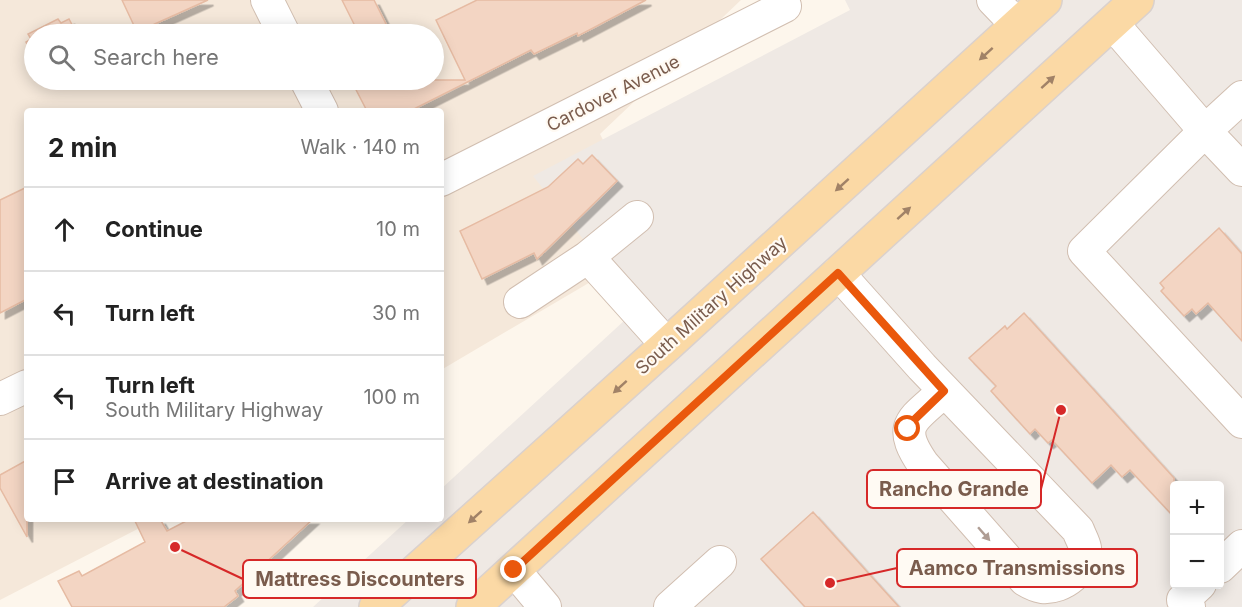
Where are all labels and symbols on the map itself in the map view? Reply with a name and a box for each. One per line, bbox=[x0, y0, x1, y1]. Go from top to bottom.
one-way arrow bbox=[979, 47, 994, 60]
street label: Cardover Avenue bbox=[543, 50, 683, 136]
one-way arrow bbox=[1040, 76, 1055, 89]
one-way arrow bbox=[835, 178, 850, 191]
one-way arrow bbox=[896, 207, 911, 220]
street label: South Military Highway bbox=[631, 232, 791, 378]
one-way arrow bbox=[613, 380, 628, 393]
route start bbox=[894, 415, 920, 441]
callout: Rancho Grande bbox=[867, 470, 1041, 508]
text: Rancho Grande bbox=[879, 477, 1029, 501]
one-way arrow bbox=[468, 510, 483, 523]
one-way arrow bbox=[977, 526, 990, 541]
callout: Aamco Transmissions bbox=[897, 549, 1137, 587]
route end bbox=[500, 556, 526, 582]
text: Aamco Transmissions bbox=[909, 556, 1125, 580]
callout: Mattress Discounters bbox=[243, 560, 476, 598]
text: Mattress Discounters bbox=[255, 567, 465, 591]

